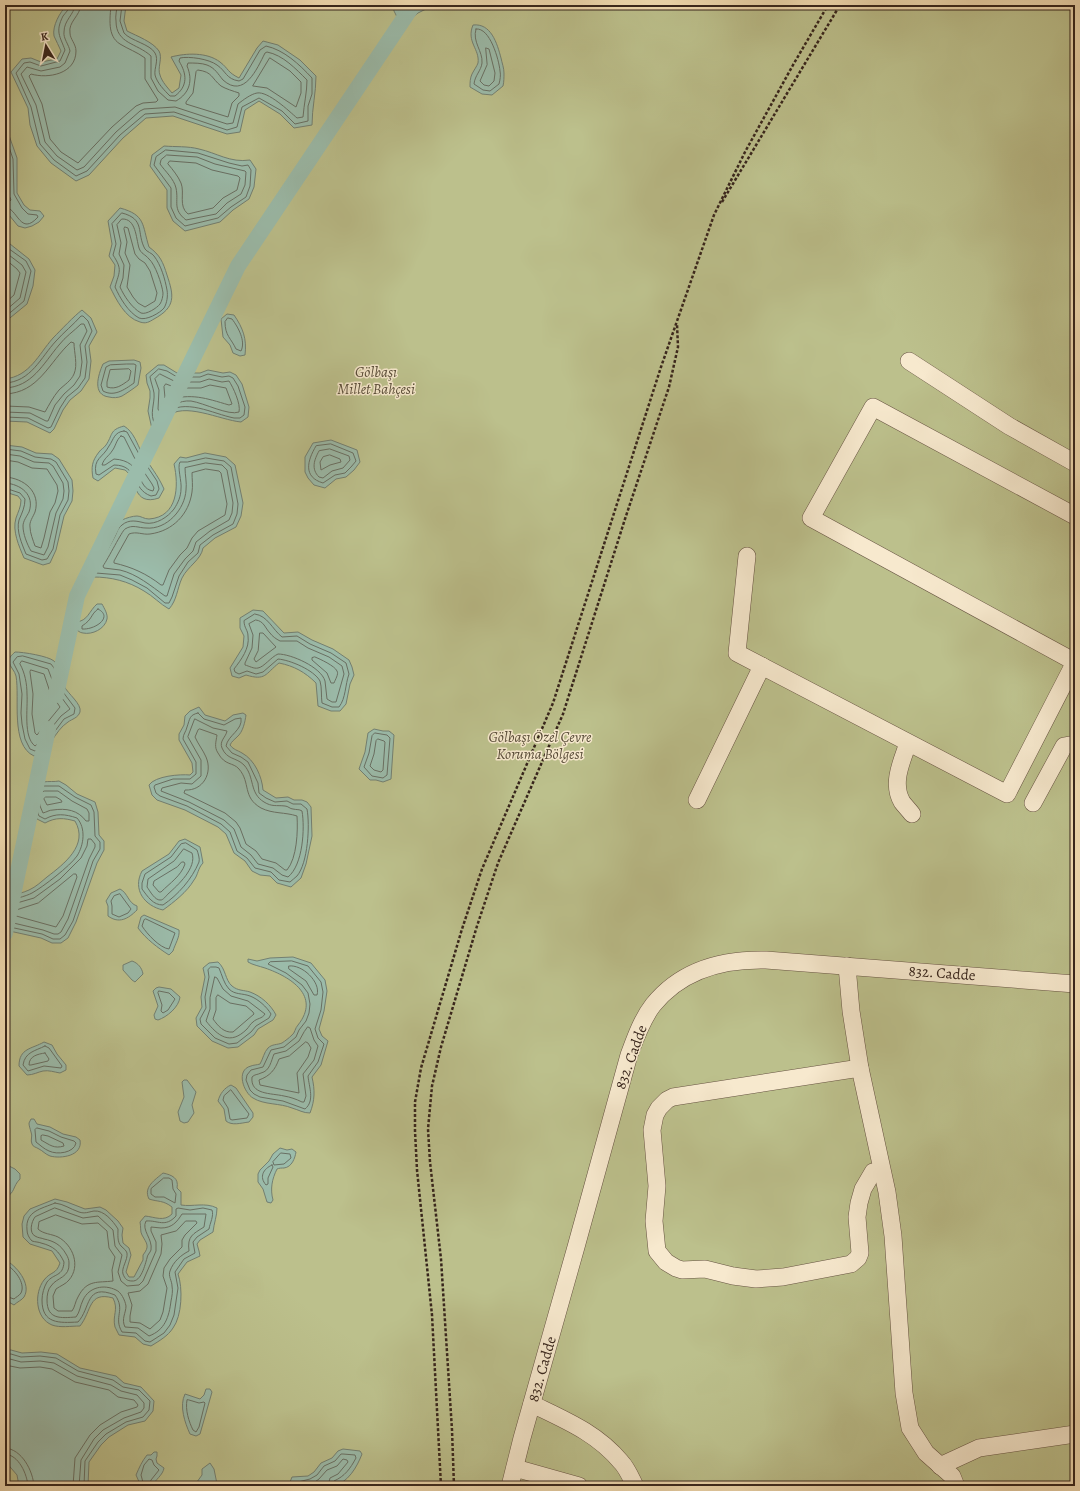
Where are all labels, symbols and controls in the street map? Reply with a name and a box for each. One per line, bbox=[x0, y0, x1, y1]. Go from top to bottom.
north arrow bbox=[26, 26, 66, 66]
text: K bbox=[39, 28, 50, 45]
park label: Gölbaşı Millet Bahçesi bbox=[337, 362, 415, 399]
park label: Gölbaşı Özel Çevre Koruma Bölgesi bbox=[489, 727, 592, 764]
street label: 832. Cadde bbox=[908, 961, 976, 985]
street label: 832. Cadde bbox=[610, 1022, 652, 1092]
street label: 832. Cadde bbox=[523, 1334, 561, 1404]

